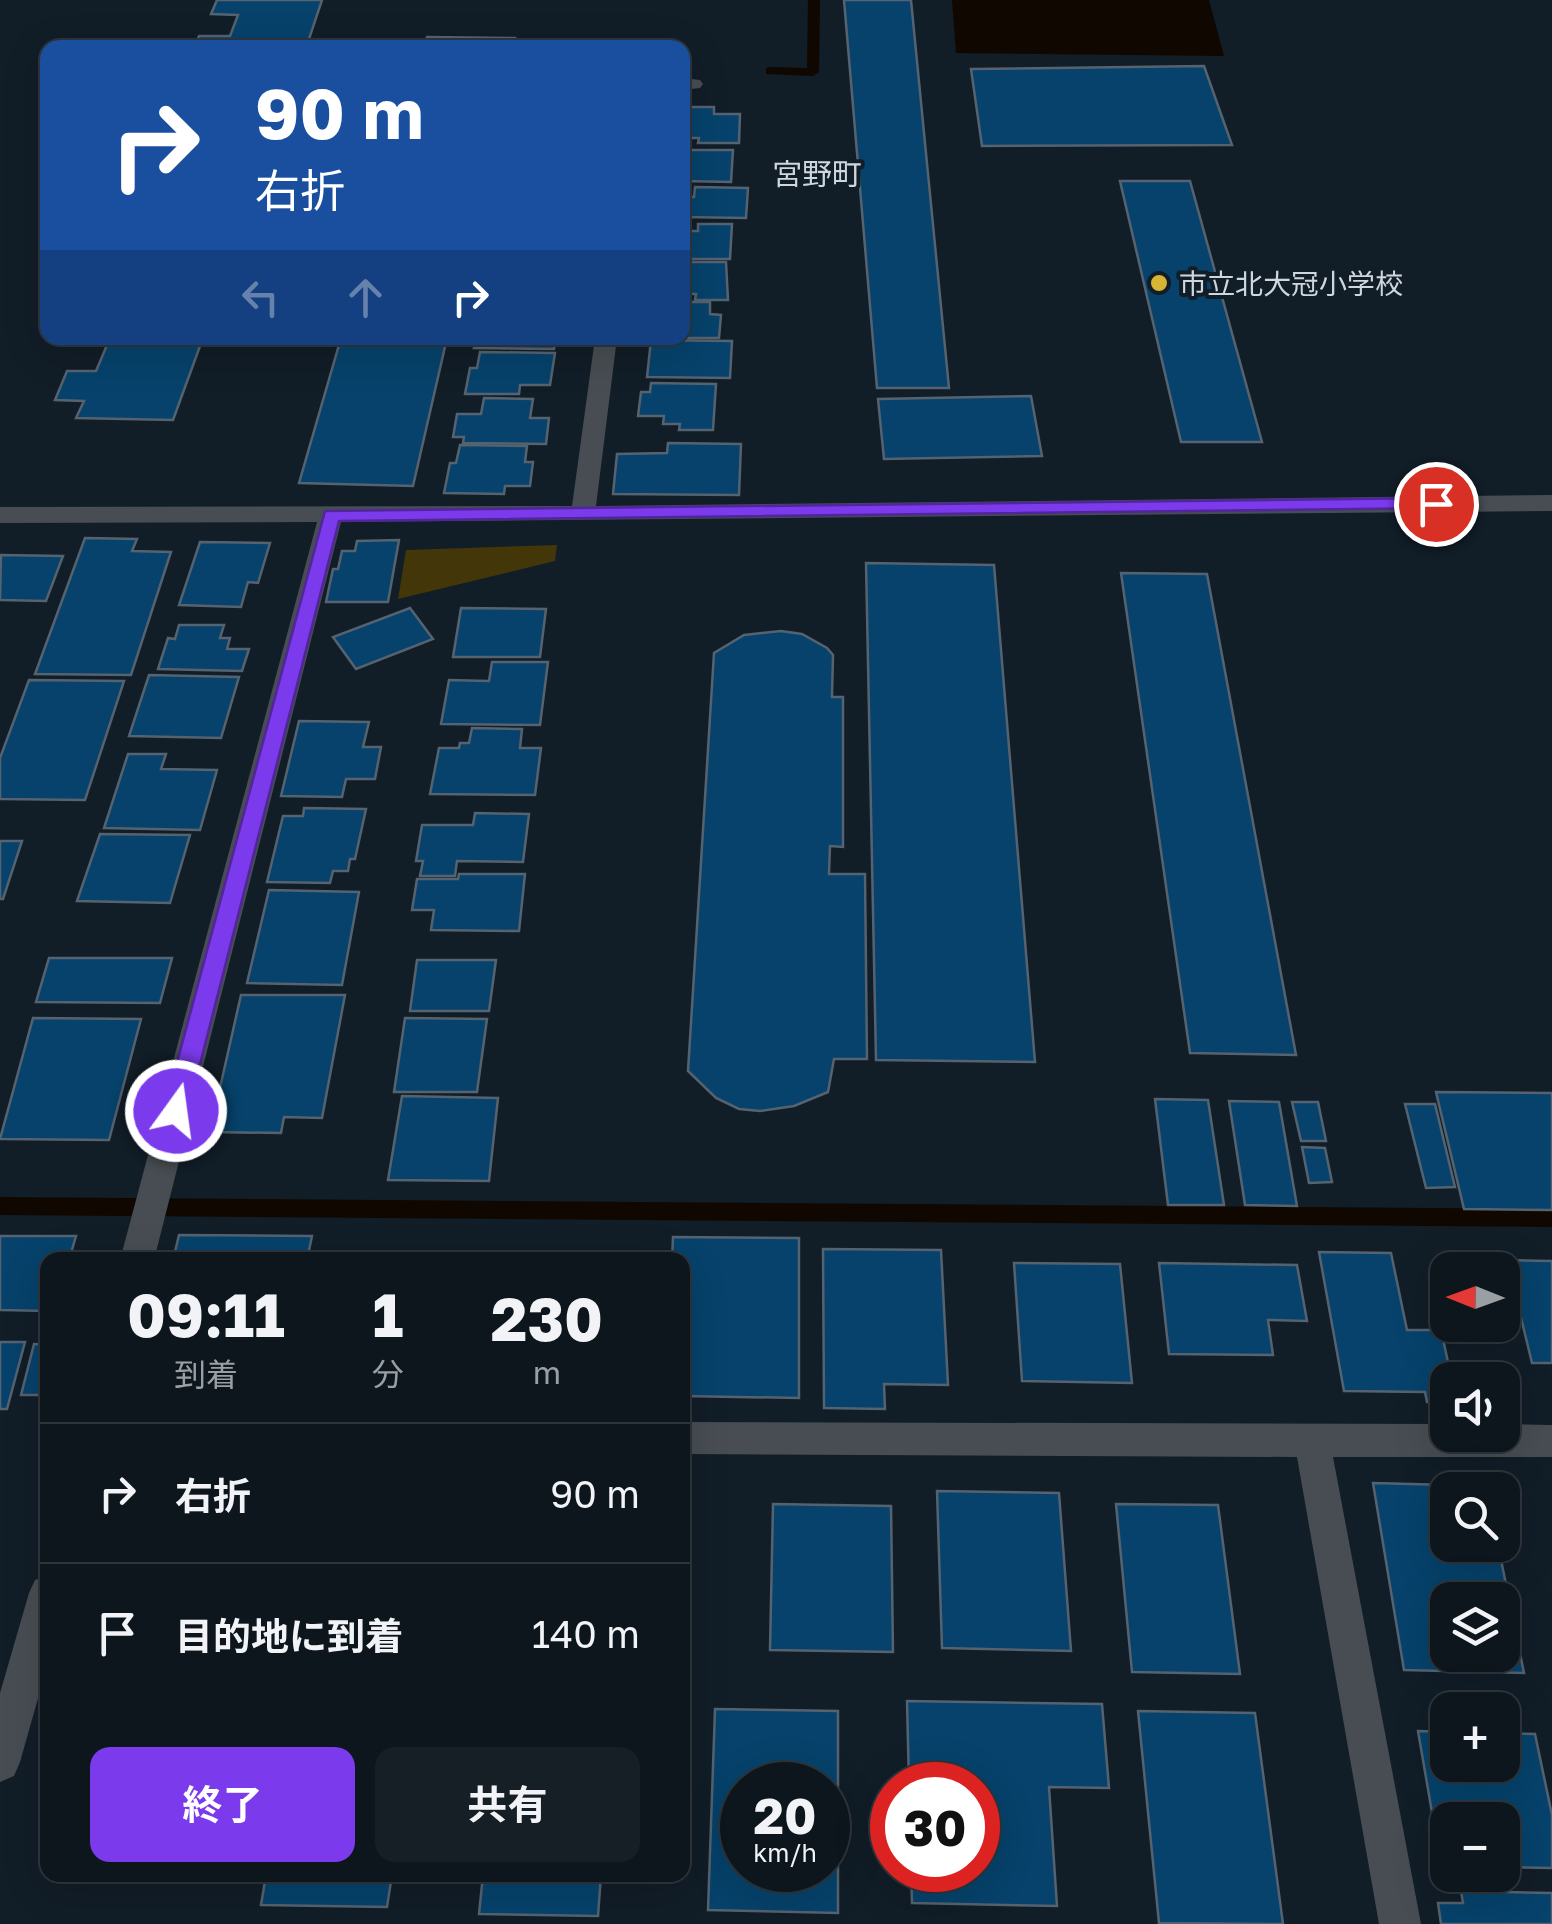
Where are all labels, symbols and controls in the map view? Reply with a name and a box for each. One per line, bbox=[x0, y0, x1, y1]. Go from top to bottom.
text: 90 m bbox=[255, 70, 424, 154]
icon: right bbox=[90, 80, 220, 210]
district label: 宮野町 bbox=[772, 156, 862, 192]
text: 右折 bbox=[255, 163, 345, 217]
place label: 市立北大冠小学校 bbox=[1179, 267, 1403, 300]
icon: left bbox=[233, 270, 288, 325]
icon: ahead bbox=[338, 270, 393, 325]
icon: right bbox=[443, 270, 498, 325]
marker: 市立北大冠小学校 bbox=[1148, 272, 1170, 294]
pin bbox=[1394, 462, 1479, 547]
icon: arrive bbox=[1409, 477, 1464, 532]
position arrow bbox=[124, 1059, 228, 1163]
north arrow bbox=[1430, 1252, 1520, 1342]
map controls bbox=[1430, 1252, 1520, 1892]
text: 09:11 bbox=[127, 1278, 285, 1350]
text: 1 bbox=[372, 1278, 403, 1350]
text: 230 bbox=[491, 1282, 603, 1354]
text: m bbox=[533, 1353, 561, 1391]
text: 到着 bbox=[174, 1355, 238, 1393]
text: 分 bbox=[372, 1355, 404, 1393]
button: sound bbox=[1430, 1362, 1520, 1452]
icon: right bbox=[90, 1466, 145, 1521]
text: 90 m bbox=[550, 1471, 640, 1516]
button: search bbox=[1430, 1472, 1520, 1562]
text: 右折 bbox=[175, 1473, 251, 1518]
button: layers bbox=[1430, 1582, 1520, 1672]
icon: arrive bbox=[90, 1606, 145, 1661]
text: 140 m bbox=[532, 1611, 640, 1656]
text: 目的地に到着 bbox=[175, 1613, 403, 1658]
button: + bbox=[1430, 1692, 1520, 1782]
button: 終了 bbox=[90, 1747, 355, 1862]
button: 共有 bbox=[375, 1747, 640, 1862]
speed limit sign: 30 bbox=[870, 1762, 1000, 1892]
text: 20 bbox=[753, 1785, 816, 1845]
button: − bbox=[1430, 1802, 1520, 1892]
text: km/h bbox=[753, 1837, 817, 1868]

